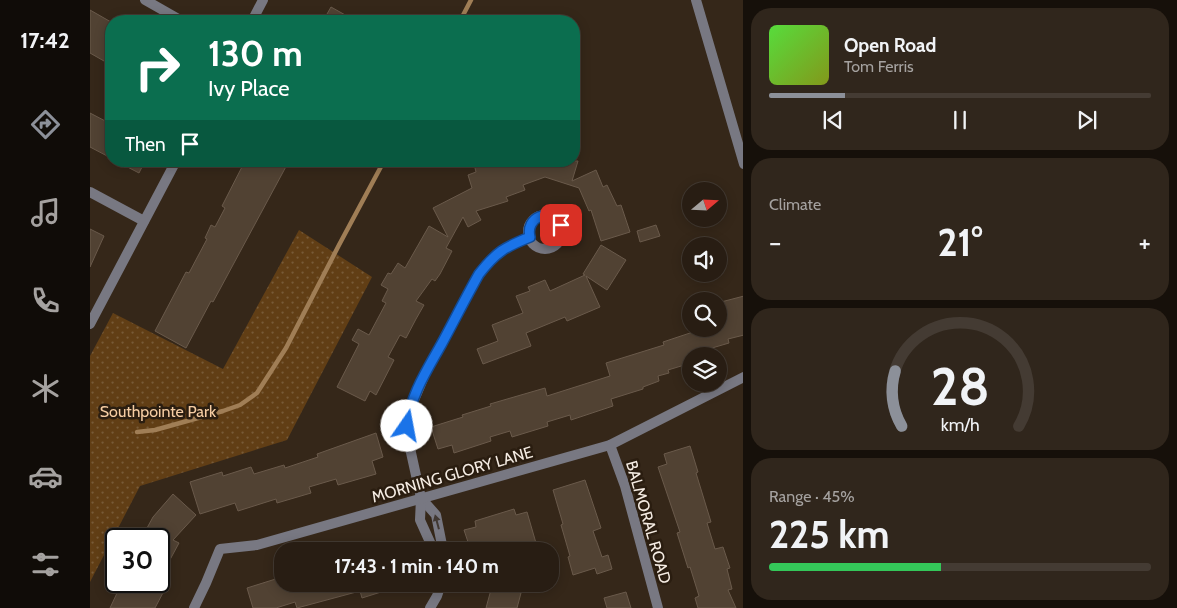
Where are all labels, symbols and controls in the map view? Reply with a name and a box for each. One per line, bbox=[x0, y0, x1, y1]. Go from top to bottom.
text: 17:42 bbox=[20, 27, 70, 54]
text: 130 m bbox=[208, 32, 303, 75]
text: Open Road bbox=[844, 34, 936, 57]
icon: right bbox=[125, 35, 190, 100]
text: Tom Ferris bbox=[844, 57, 914, 76]
text: Ivy Place bbox=[208, 75, 290, 102]
icon: previous bbox=[819, 106, 847, 134]
icon: pause bbox=[946, 106, 974, 134]
icon: next bbox=[1073, 106, 1101, 134]
icon: directions bbox=[28, 107, 63, 142]
icon: arrive bbox=[176, 130, 204, 158]
text: Then bbox=[125, 133, 166, 156]
north arrow bbox=[682, 182, 728, 228]
map controls bbox=[682, 182, 727, 392]
icon: music bbox=[28, 195, 63, 230]
text: Climate bbox=[769, 195, 821, 214]
pin bbox=[540, 204, 582, 246]
icon: arrive bbox=[547, 211, 575, 239]
text: 21° bbox=[937, 219, 983, 266]
text: − bbox=[769, 225, 781, 259]
text: + bbox=[1139, 225, 1151, 259]
button: sound bbox=[682, 237, 727, 282]
icon: phone bbox=[28, 283, 63, 318]
button: search bbox=[682, 292, 727, 337]
button: layers bbox=[682, 347, 727, 392]
text: 28 bbox=[931, 355, 989, 418]
icon: climate bbox=[28, 371, 63, 406]
position arrow bbox=[380, 399, 432, 451]
park label: Southpointe Park bbox=[100, 402, 217, 421]
text: km/h bbox=[940, 414, 980, 435]
street label: MORNING GLORY LANE bbox=[369, 442, 535, 507]
street label: BALMORAL ROAD bbox=[622, 458, 675, 586]
icon: car bbox=[28, 459, 63, 494]
text: Range · 45% bbox=[769, 487, 855, 506]
text: 225 km bbox=[769, 511, 890, 558]
one-way arrow bbox=[433, 515, 441, 530]
speed limit sign: 30 bbox=[105, 528, 170, 593]
icon: filters bbox=[28, 547, 63, 582]
text: 17:43 · 1 min · 140 m bbox=[334, 555, 499, 578]

